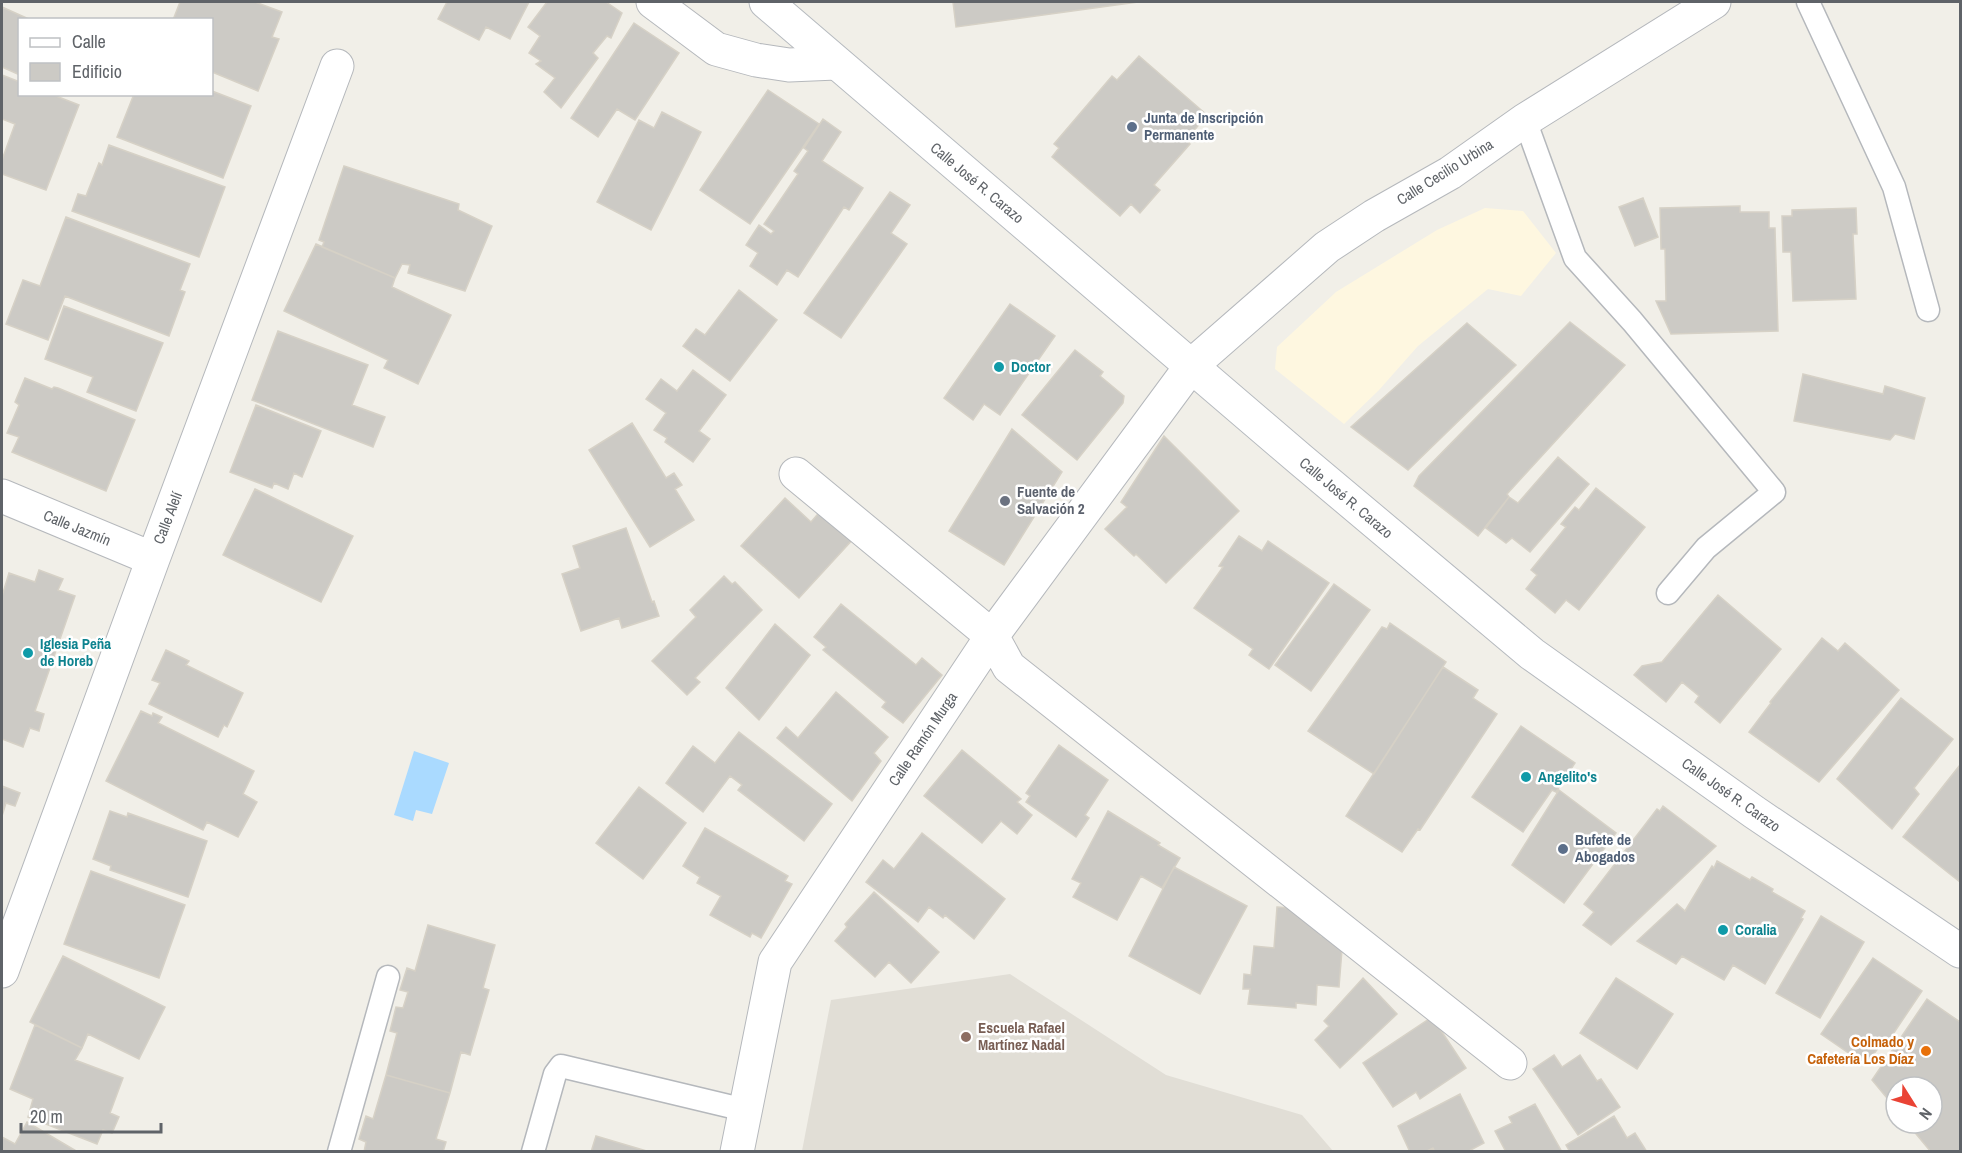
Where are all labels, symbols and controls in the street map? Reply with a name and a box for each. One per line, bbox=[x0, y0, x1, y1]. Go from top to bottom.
legend bbox=[18, 18, 213, 96]
text: Calle bbox=[72, 29, 106, 54]
text: Edificio bbox=[72, 59, 122, 84]
place label: Junta de Inscripción Permanente bbox=[1144, 107, 1264, 145]
marker: Junta de Inscripción Permanente bbox=[1125, 120, 1139, 134]
street label: Calle Cecilio Urbina bbox=[1393, 133, 1497, 210]
street label: Calle José R. Carazo bbox=[926, 137, 1029, 228]
place label: Doctor bbox=[1011, 356, 1051, 377]
marker: Doctor bbox=[992, 360, 1006, 374]
street label: Calle José R. Carazo bbox=[1295, 452, 1398, 543]
place label: Fuente de Salvación 2 bbox=[1017, 481, 1085, 519]
street label: Calle Alelí bbox=[148, 488, 187, 547]
marker: Fuente de Salvación 2 bbox=[998, 494, 1012, 508]
street label: Calle Jazmín bbox=[40, 504, 114, 551]
place label: Iglesia Peña de Horeb bbox=[40, 633, 111, 671]
marker: Iglesia Peña de Horeb bbox=[21, 646, 35, 660]
street label: Calle Ramón Murga bbox=[883, 687, 962, 790]
street label: Calle José R. Carazo bbox=[1678, 753, 1785, 837]
place label: Angelito's bbox=[1538, 766, 1597, 787]
marker: Angelito's bbox=[1519, 770, 1533, 784]
place label: Bufete de Abogados bbox=[1575, 829, 1635, 867]
marker: Bufete de Abogados bbox=[1556, 842, 1570, 856]
place label: Coralia bbox=[1735, 919, 1777, 940]
marker: Coralia bbox=[1716, 923, 1730, 937]
place label: Escuela Rafael Martínez Nadal bbox=[978, 1017, 1065, 1055]
marker: Escuela Rafael Martínez Nadal bbox=[959, 1030, 973, 1044]
place label: Colmado y Cafetería Los Díaz bbox=[1807, 1031, 1914, 1069]
marker: Colmado y Cafetería Los Díaz bbox=[1919, 1044, 1933, 1058]
north arrow bbox=[1884, 1075, 1944, 1135]
scale bar bbox=[21, 1096, 160, 1134]
text: 20 m bbox=[30, 1104, 63, 1129]
text: N bbox=[1914, 1104, 1938, 1124]

